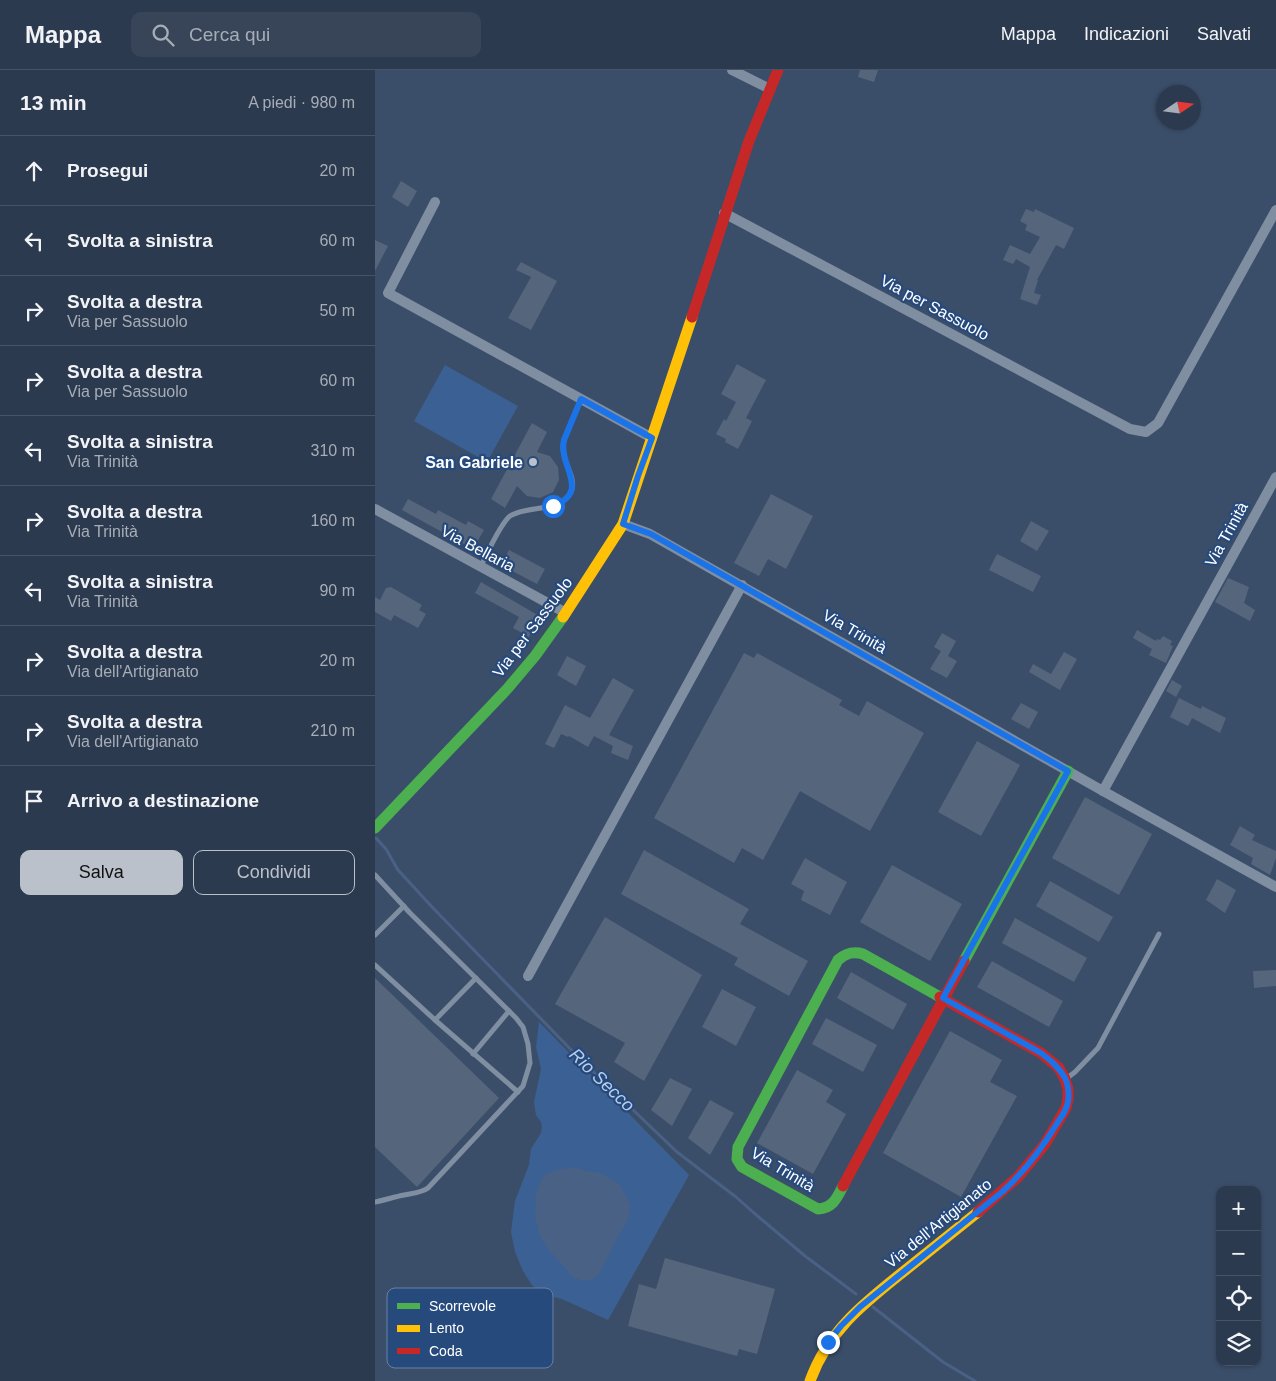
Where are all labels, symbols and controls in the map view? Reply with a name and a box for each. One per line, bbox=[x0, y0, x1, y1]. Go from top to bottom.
search box bbox=[131, 12, 481, 57]
text: Mappa bbox=[25, 21, 101, 48]
icon: search bbox=[149, 21, 177, 49]
text: Cerca qui bbox=[189, 24, 270, 45]
text: Mappa bbox=[1001, 24, 1056, 44]
text: Indicazioni bbox=[1084, 24, 1169, 44]
text: Salvati bbox=[1197, 24, 1251, 44]
north arrow bbox=[1156, 85, 1201, 130]
text: 13 min bbox=[20, 91, 87, 114]
text: A piedi · 980 m bbox=[248, 94, 355, 111]
icon: ahead bbox=[20, 157, 48, 185]
text: Prosegui bbox=[67, 160, 148, 181]
text: 20 m bbox=[319, 162, 355, 179]
icon: left bbox=[20, 227, 48, 255]
text: Svolta a sinistra bbox=[67, 230, 213, 251]
text: 60 m bbox=[319, 232, 355, 249]
street label: Via per Sassuolo bbox=[878, 272, 992, 343]
text: Svolta a destra bbox=[67, 291, 202, 312]
icon: right bbox=[20, 297, 48, 325]
text: 50 m bbox=[319, 302, 355, 319]
text: Via per Sassuolo bbox=[67, 313, 188, 330]
text: Svolta a destra bbox=[67, 361, 202, 382]
icon: right bbox=[20, 367, 48, 395]
text: 60 m bbox=[319, 372, 355, 389]
text: Via per Sassuolo bbox=[67, 383, 188, 400]
text: Svolta a sinistra bbox=[67, 431, 213, 452]
icon: left bbox=[20, 437, 48, 465]
text: 310 m bbox=[311, 442, 355, 459]
text: Via Trinità bbox=[67, 453, 138, 470]
place label: San Gabriele bbox=[425, 454, 523, 471]
marker: San Gabriele bbox=[527, 456, 539, 468]
route start bbox=[542, 495, 565, 518]
street label: Via Trinità bbox=[1202, 499, 1251, 569]
text: Svolta a destra bbox=[67, 501, 202, 522]
icon: right bbox=[20, 507, 48, 535]
text: 160 m bbox=[311, 512, 355, 529]
street label: Via Bellaria bbox=[438, 522, 517, 575]
text: Via Trinità bbox=[67, 523, 138, 540]
text: Svolta a sinistra bbox=[67, 571, 213, 592]
street label: Via per Sassuolo bbox=[489, 574, 576, 681]
icon: left bbox=[20, 577, 48, 605]
text: 90 m bbox=[319, 582, 355, 599]
text: Via Trinità bbox=[67, 593, 138, 610]
street label: Via Trinità bbox=[820, 606, 890, 657]
text: Svolta a destra bbox=[67, 641, 202, 662]
icon: right bbox=[20, 647, 48, 675]
text: 20 m bbox=[319, 652, 355, 669]
text: Via dell'Artigianato bbox=[67, 663, 199, 680]
text: Svolta a destra bbox=[67, 711, 202, 732]
icon: right bbox=[20, 717, 48, 745]
text: 210 m bbox=[311, 722, 355, 739]
text: Via dell'Artigianato bbox=[67, 733, 199, 750]
icon: arrive bbox=[20, 787, 48, 815]
text: Arrivo a destinazione bbox=[67, 790, 259, 811]
button: Salva bbox=[20, 850, 183, 895]
button: Condividi bbox=[193, 850, 355, 895]
water label: Rio Secco bbox=[566, 1044, 638, 1116]
street label: Via Trinità bbox=[748, 1144, 818, 1195]
street label: Via dell'Artigianato bbox=[882, 1175, 995, 1271]
map controls bbox=[1216, 1186, 1261, 1366]
button: + bbox=[1216, 1186, 1261, 1231]
button: − bbox=[1216, 1231, 1261, 1276]
button: locate bbox=[1216, 1276, 1261, 1321]
legend bbox=[387, 1288, 553, 1368]
text: Scorrevole bbox=[429, 1298, 496, 1314]
text: Lento bbox=[429, 1320, 464, 1336]
button: layers bbox=[1216, 1321, 1261, 1366]
route end bbox=[817, 1331, 840, 1354]
text: Coda bbox=[429, 1343, 463, 1359]

